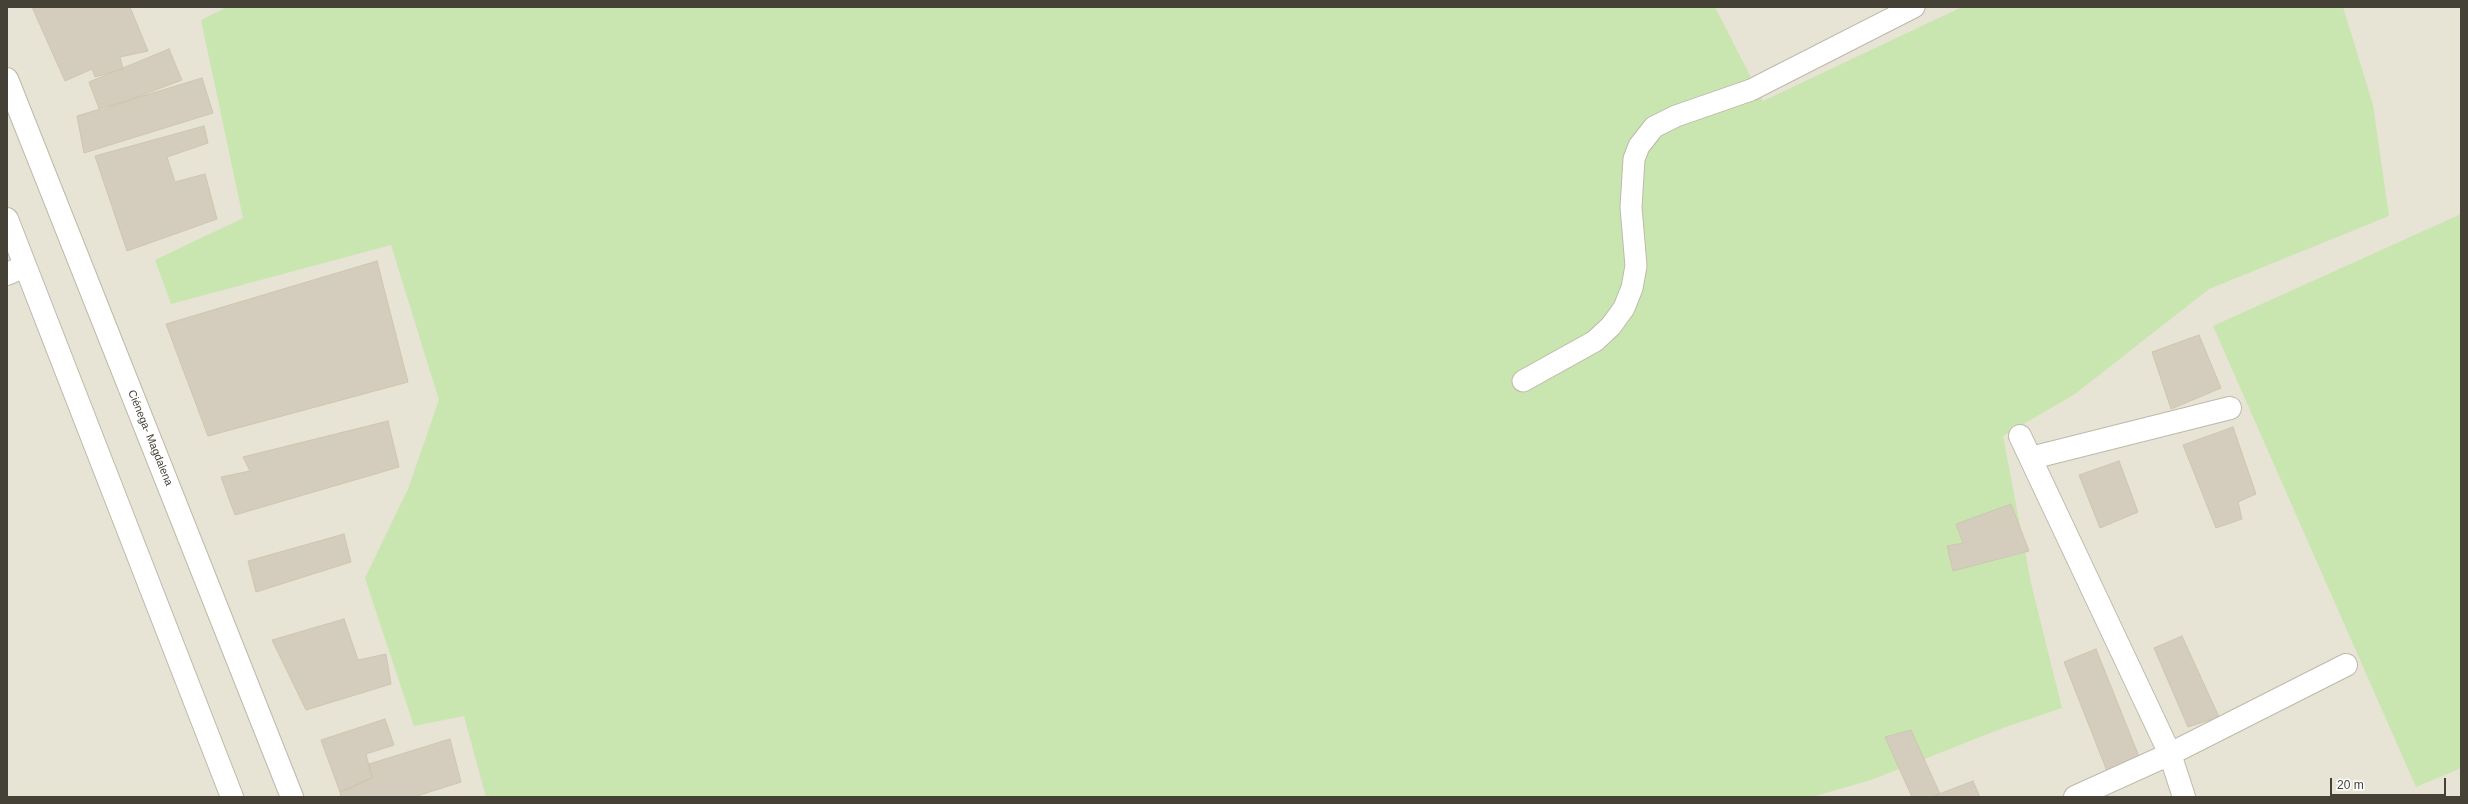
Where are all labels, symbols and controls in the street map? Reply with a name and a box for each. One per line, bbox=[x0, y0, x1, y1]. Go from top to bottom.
street label: Ciénega- Magdalena bbox=[125, 388, 175, 488]
scale bar bbox=[2332, 770, 2448, 796]
text: 20 m bbox=[2337, 778, 2364, 792]

